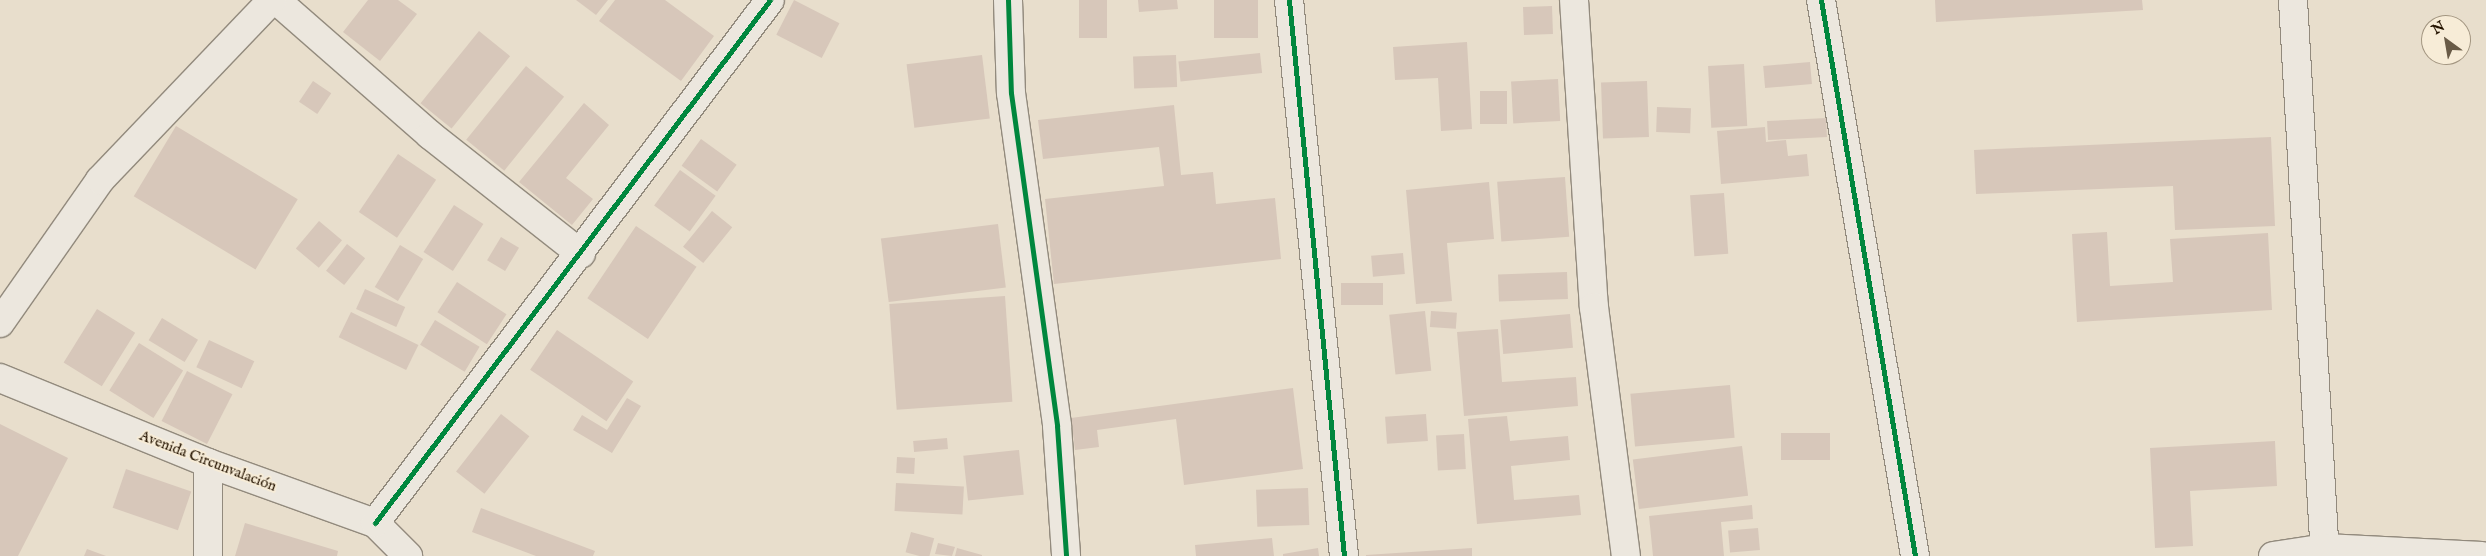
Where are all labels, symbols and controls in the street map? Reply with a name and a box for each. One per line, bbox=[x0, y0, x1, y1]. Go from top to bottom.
north arrow bbox=[2421, 15, 2471, 65]
text: N bbox=[2429, 17, 2448, 39]
street label: Avenida Circunvalación bbox=[137, 427, 279, 495]

